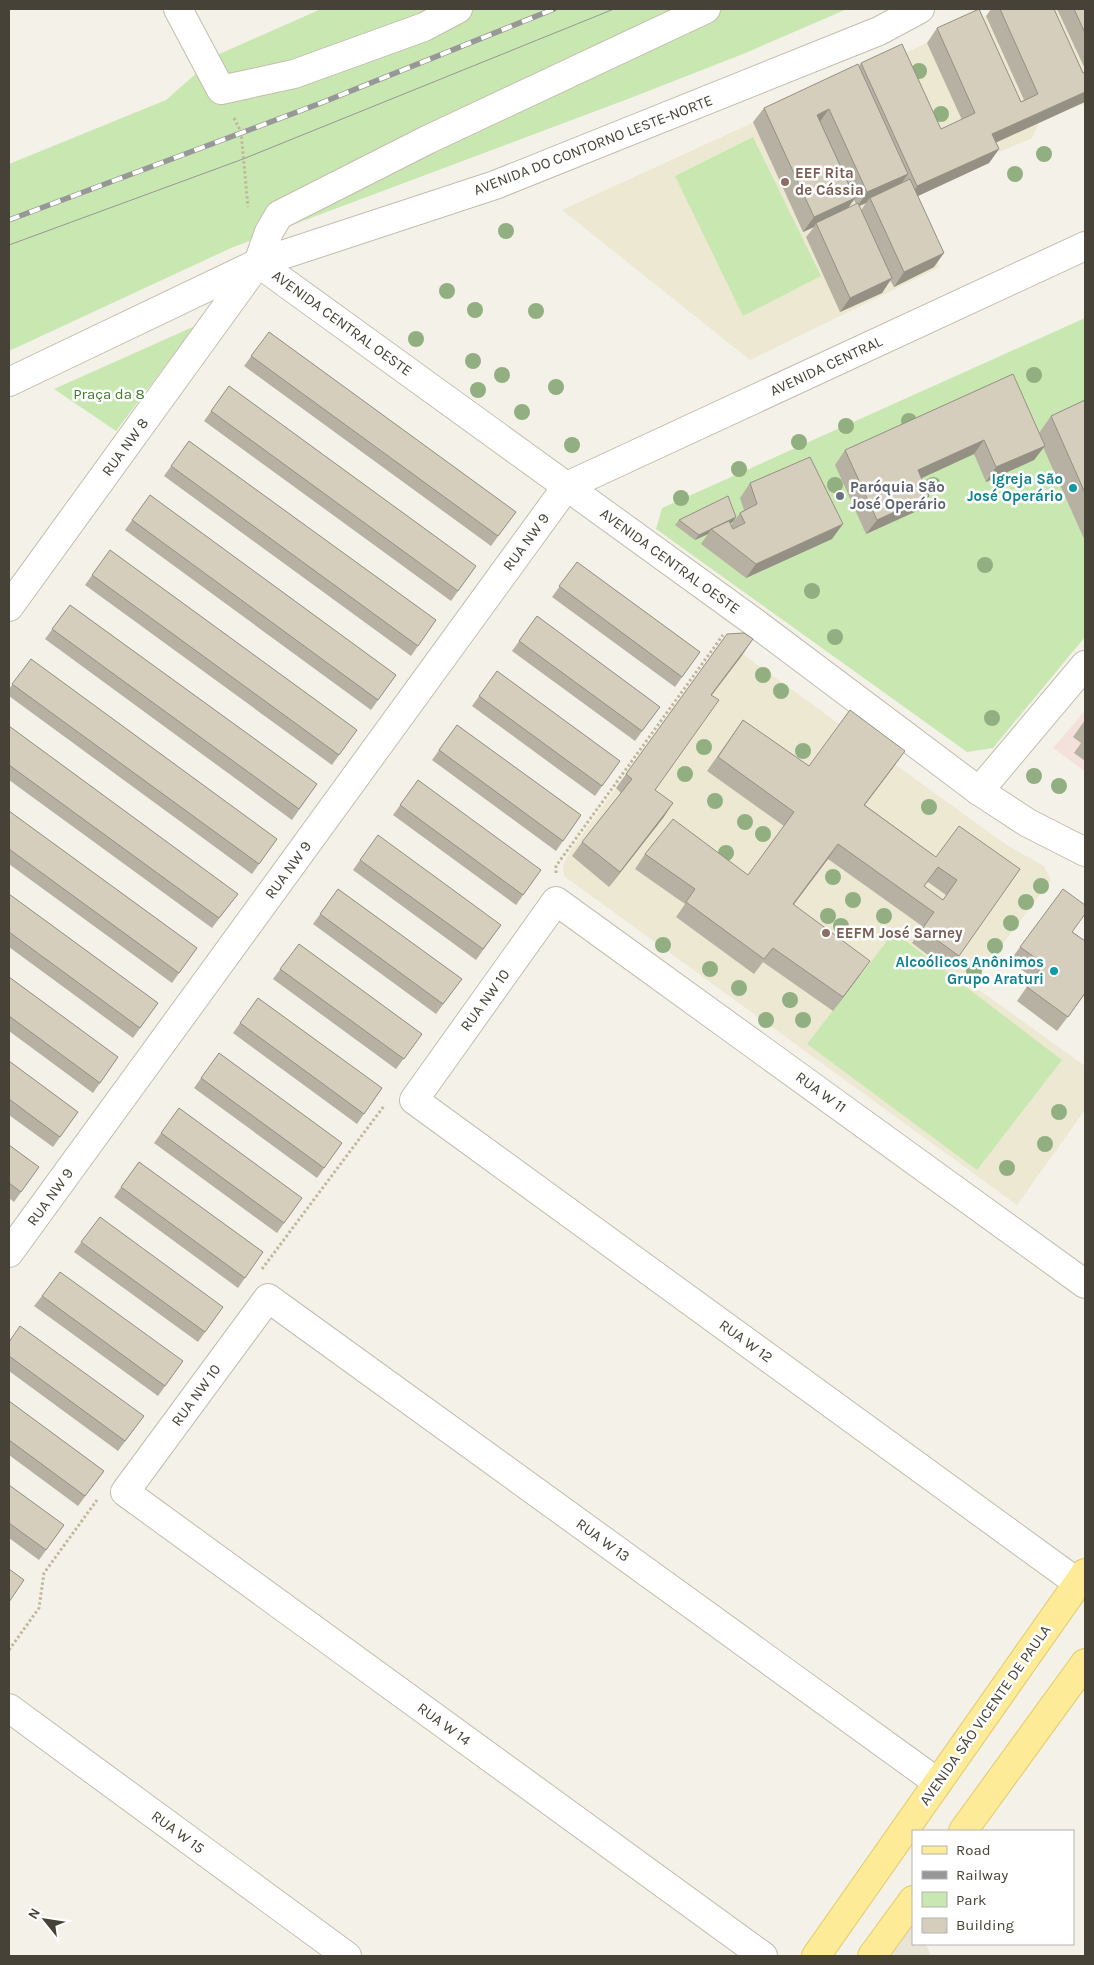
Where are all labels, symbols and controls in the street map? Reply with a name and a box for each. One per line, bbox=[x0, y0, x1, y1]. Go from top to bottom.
street label: AVENIDA DO CONTORNO LESTE-NORTE bbox=[471, 91, 715, 199]
place label: EEF Rita de Cássia bbox=[795, 164, 864, 199]
marker: EEF Rita de Cássia bbox=[779, 176, 791, 188]
street label: AVENIDA CENTRAL OESTE bbox=[269, 266, 415, 380]
street label: AVENIDA CENTRAL bbox=[767, 332, 885, 400]
park label: Praça da 8 bbox=[73, 385, 145, 403]
street label: RUA NW 8 bbox=[98, 414, 152, 480]
place label: Igreja São José Operário bbox=[967, 470, 1063, 505]
place label: Paróquia São José Operário bbox=[850, 478, 946, 513]
marker: Igreja São José Operário bbox=[1067, 482, 1079, 494]
marker: Paróquia São José Operário bbox=[834, 490, 846, 502]
street label: AVENIDA CENTRAL OESTE bbox=[597, 504, 743, 618]
street label: RUA NW 9 bbox=[499, 510, 553, 574]
street label: RUA NW 9 bbox=[261, 838, 315, 902]
place label: EEFM José Sarney bbox=[836, 924, 963, 942]
marker: EEFM José Sarney bbox=[820, 927, 832, 939]
place label: Alcoólicos Anônimos Grupo Araturi bbox=[895, 953, 1044, 988]
street label: RUA NW 10 bbox=[456, 965, 514, 1035]
marker: Alcoólicos Anônimos Grupo Araturi bbox=[1048, 965, 1060, 977]
street label: RUA W 11 bbox=[792, 1068, 850, 1116]
street label: RUA NW 9 bbox=[23, 1165, 77, 1229]
street label: RUA W 12 bbox=[716, 1316, 776, 1366]
street label: RUA NW 10 bbox=[167, 1360, 225, 1430]
street label: RUA W 13 bbox=[573, 1515, 633, 1565]
street label: AVENIDA SÃO VICENTE DE PAULA bbox=[916, 1621, 1055, 1809]
street label: RUA W 14 bbox=[414, 1699, 475, 1750]
street label: RUA W 15 bbox=[148, 1807, 208, 1857]
legend bbox=[912, 1830, 1074, 1945]
text: Road bbox=[956, 1841, 991, 1859]
text: Railway bbox=[956, 1866, 1008, 1884]
text: Park bbox=[956, 1891, 986, 1909]
north arrow bbox=[20, 1895, 70, 1945]
text: N bbox=[24, 1905, 44, 1922]
text: Building bbox=[956, 1916, 1014, 1934]

